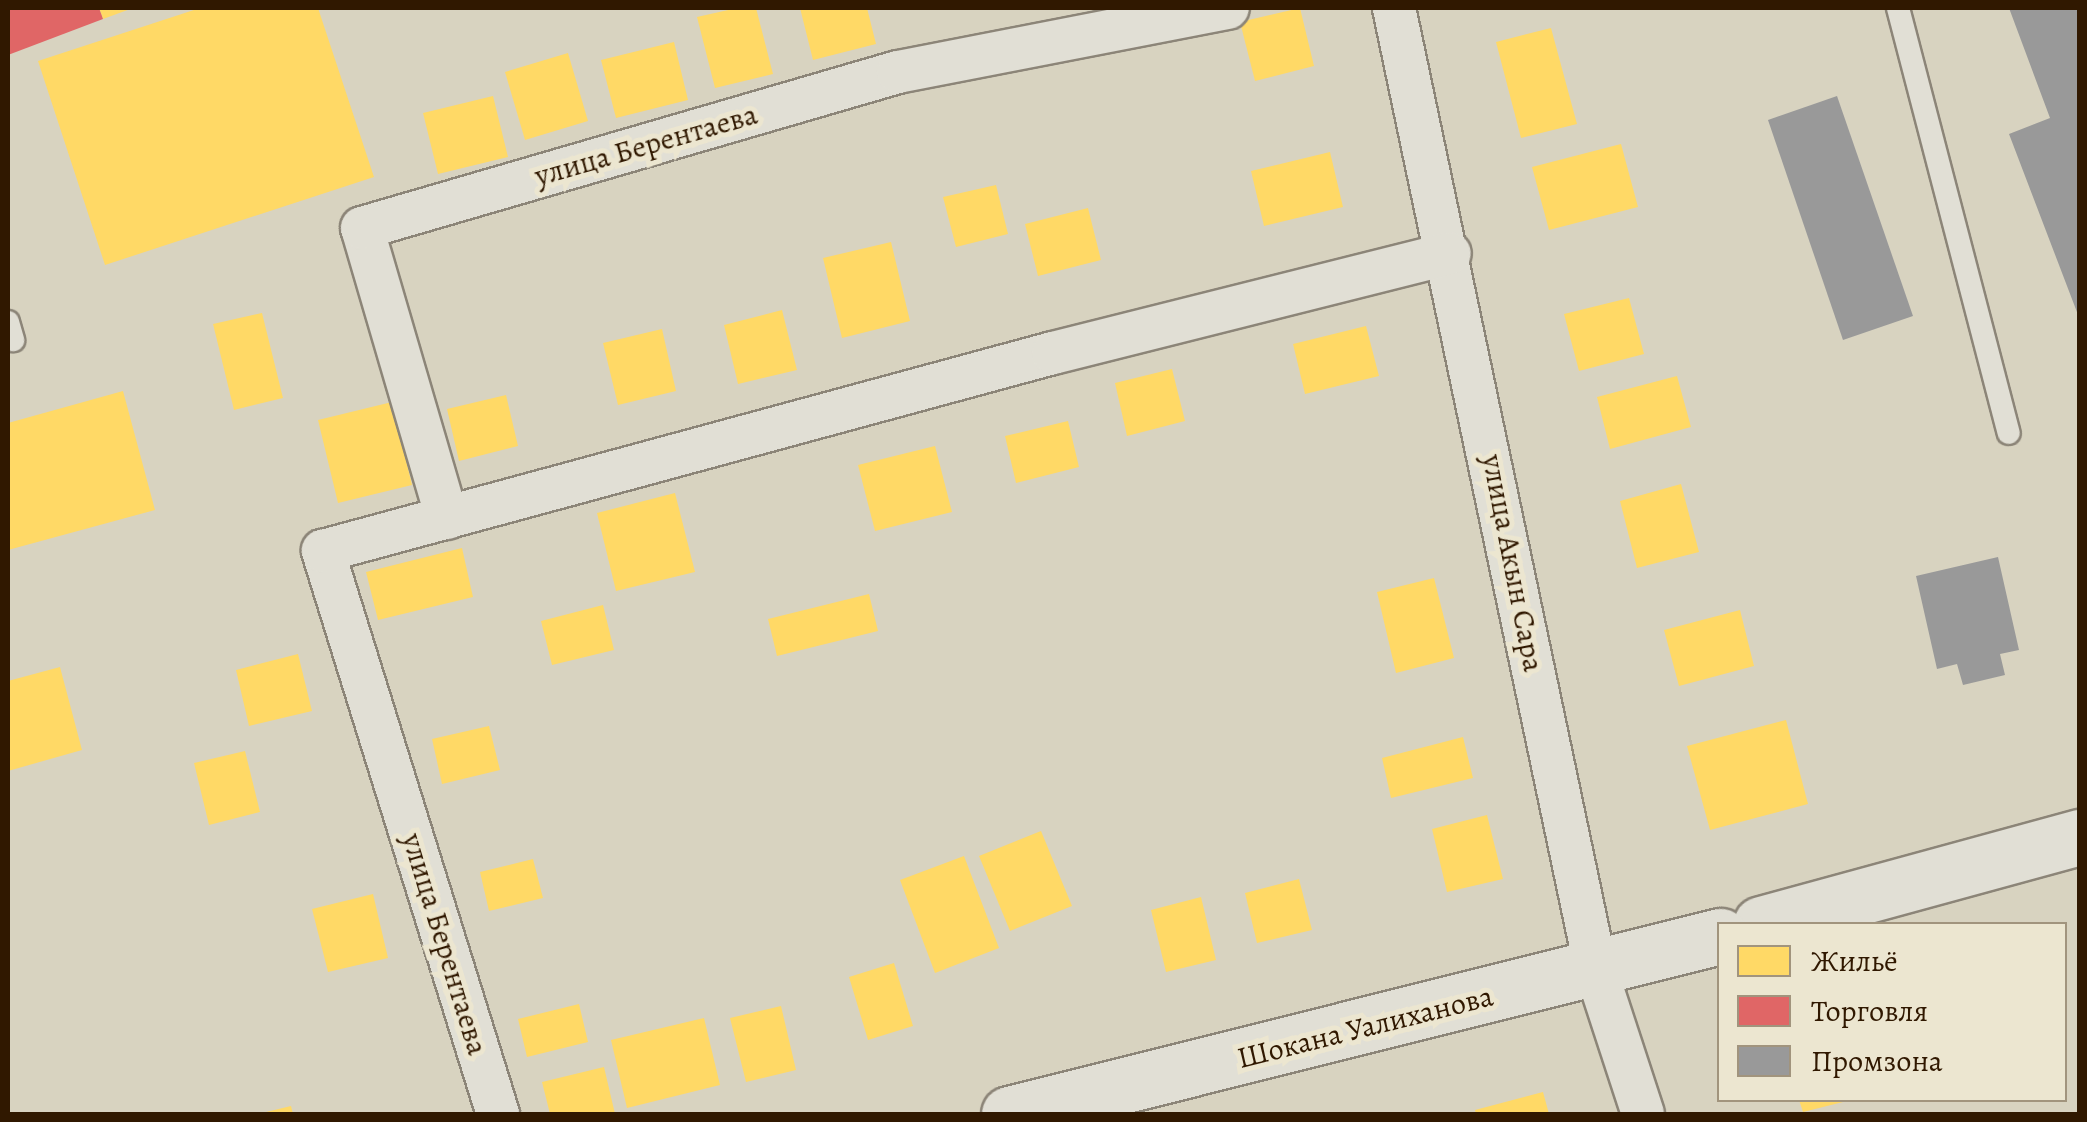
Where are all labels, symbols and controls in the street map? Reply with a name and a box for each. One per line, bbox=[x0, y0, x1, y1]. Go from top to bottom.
street label: улица Берентаева bbox=[531, 96, 761, 194]
street label: улица Акын Сара bbox=[1474, 451, 1552, 675]
street label: улица Берентаева bbox=[394, 829, 496, 1059]
legend bbox=[1717, 922, 2067, 1102]
text: Жильё bbox=[1811, 941, 1898, 981]
street label: Шокана Уалиханова bbox=[1233, 978, 1497, 1076]
text: Торговля bbox=[1811, 991, 1928, 1031]
text: Промзона bbox=[1811, 1041, 1943, 1081]

